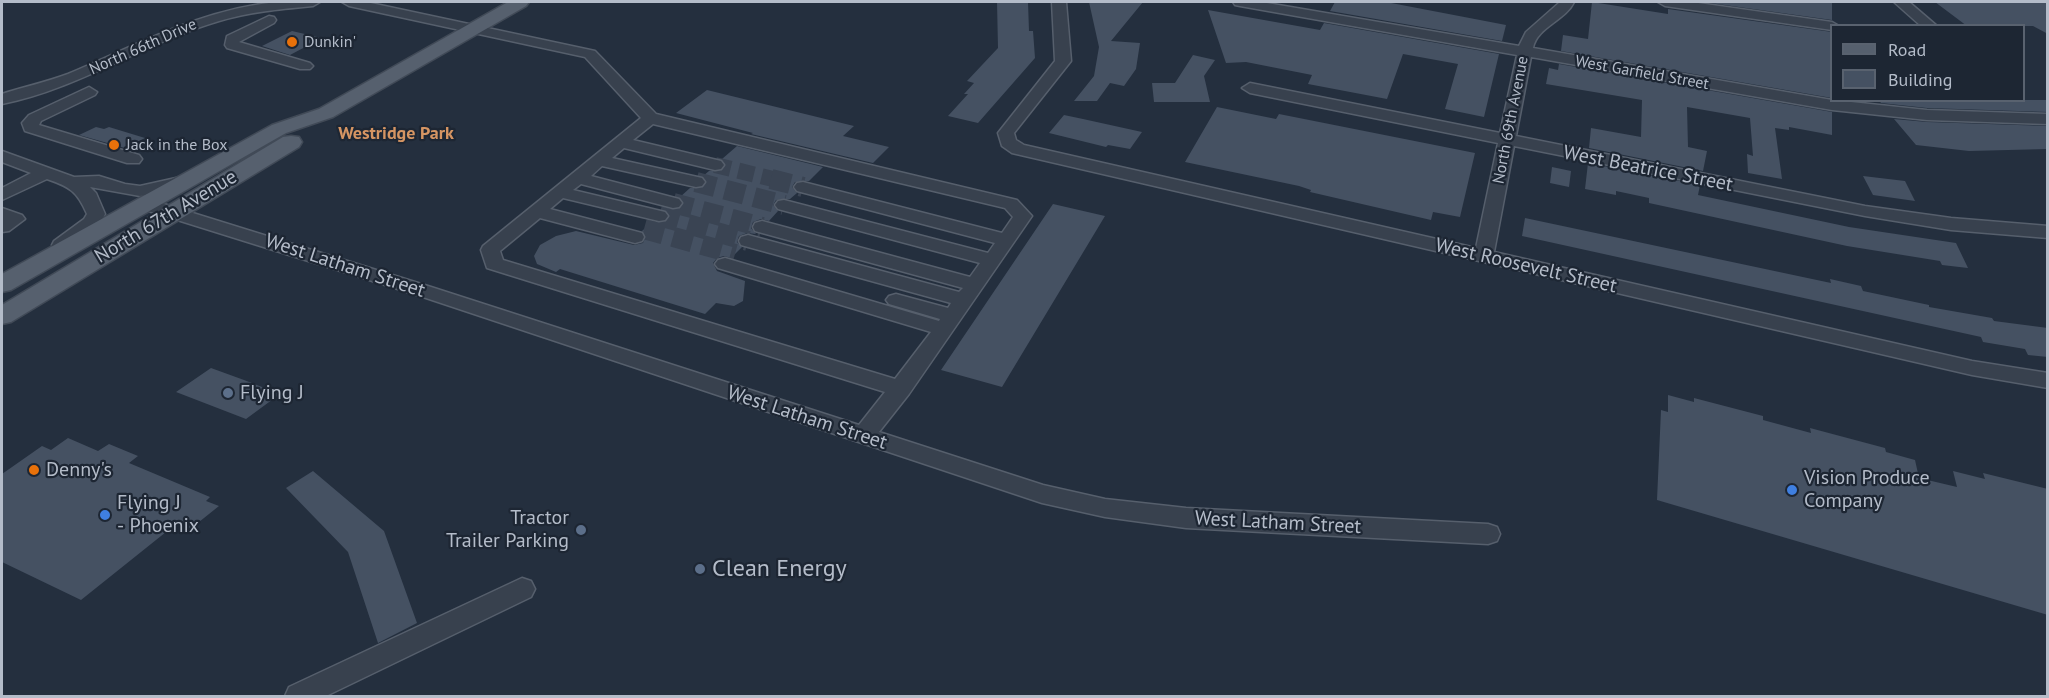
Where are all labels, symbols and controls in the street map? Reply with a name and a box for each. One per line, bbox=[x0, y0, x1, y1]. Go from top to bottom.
street label: North 66th Drive bbox=[86, 15, 200, 79]
legend bbox=[1830, 24, 2025, 102]
place label: Dunkin' bbox=[304, 32, 356, 52]
marker: Dunkin' bbox=[285, 35, 299, 49]
text: Road bbox=[1888, 38, 1926, 61]
street label: West Garfield Street bbox=[1574, 52, 1710, 94]
street label: North 69th Avenue bbox=[1489, 55, 1533, 185]
text: Building bbox=[1888, 68, 1952, 91]
district label: Westridge Park bbox=[338, 123, 454, 145]
place label: Jack in the Box bbox=[126, 135, 227, 155]
marker: Jack in the Box bbox=[107, 138, 121, 152]
street label: West Beatrice Street bbox=[1561, 141, 1735, 197]
street label: North 67th Avenue bbox=[91, 165, 241, 269]
street label: West Latham Street bbox=[262, 229, 428, 303]
street label: West Roosevelt Street bbox=[1433, 233, 1619, 299]
place label: Flying J bbox=[240, 381, 304, 405]
street label: West Latham Street bbox=[724, 381, 890, 455]
marker: Flying J bbox=[221, 386, 235, 400]
place label: Denny's bbox=[46, 458, 112, 482]
marker: Denny's bbox=[27, 463, 41, 477]
place label: Vision Produce Company bbox=[1804, 466, 1930, 513]
marker: Vision Produce Company bbox=[1785, 483, 1799, 497]
place label: Flying J - Phoenix bbox=[117, 491, 199, 538]
place label: Tractor Trailer Parking bbox=[446, 506, 569, 553]
street label: West Latham Street bbox=[1194, 507, 1362, 539]
marker: Flying J - Phoenix bbox=[98, 508, 112, 522]
marker: Tractor Trailer Parking bbox=[574, 523, 588, 537]
place label: Clean Energy bbox=[712, 555, 847, 583]
marker: Clean Energy bbox=[693, 562, 707, 576]

